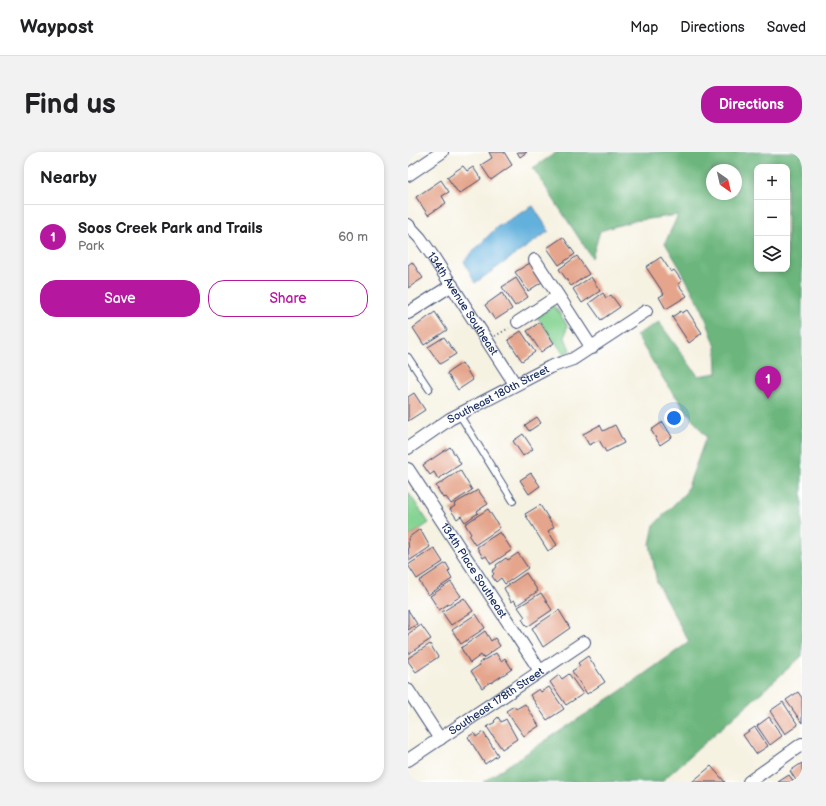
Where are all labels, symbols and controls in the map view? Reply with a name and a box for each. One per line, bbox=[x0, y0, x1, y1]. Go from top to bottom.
text: Waypost bbox=[20, 16, 94, 39]
text: Map bbox=[630, 19, 658, 36]
text: Directions bbox=[680, 19, 745, 36]
text: Saved bbox=[767, 19, 806, 36]
button: Directions bbox=[701, 86, 802, 123]
text: Find us bbox=[24, 88, 116, 121]
north arrow bbox=[706, 164, 742, 200]
map controls bbox=[754, 164, 790, 272]
button: + bbox=[754, 164, 790, 200]
text: Nearby bbox=[40, 168, 97, 188]
button: − bbox=[754, 200, 790, 236]
text: Soos Creek Park and Trails bbox=[78, 219, 263, 238]
text: 1 bbox=[50, 229, 56, 245]
text: 60 m bbox=[338, 229, 368, 245]
button: layers bbox=[754, 236, 790, 272]
text: Park bbox=[78, 238, 104, 254]
street label: 134th Avenue Southeast bbox=[425, 249, 501, 358]
button: Save bbox=[40, 280, 200, 317]
button: Share bbox=[208, 280, 368, 317]
street label: Southeast 180th Street bbox=[445, 362, 551, 426]
pin: 1 bbox=[755, 366, 781, 399]
your location bbox=[664, 408, 684, 428]
street label: 134th Place Southeast bbox=[438, 520, 510, 621]
street label: Southeast 178th Street bbox=[446, 664, 547, 737]

